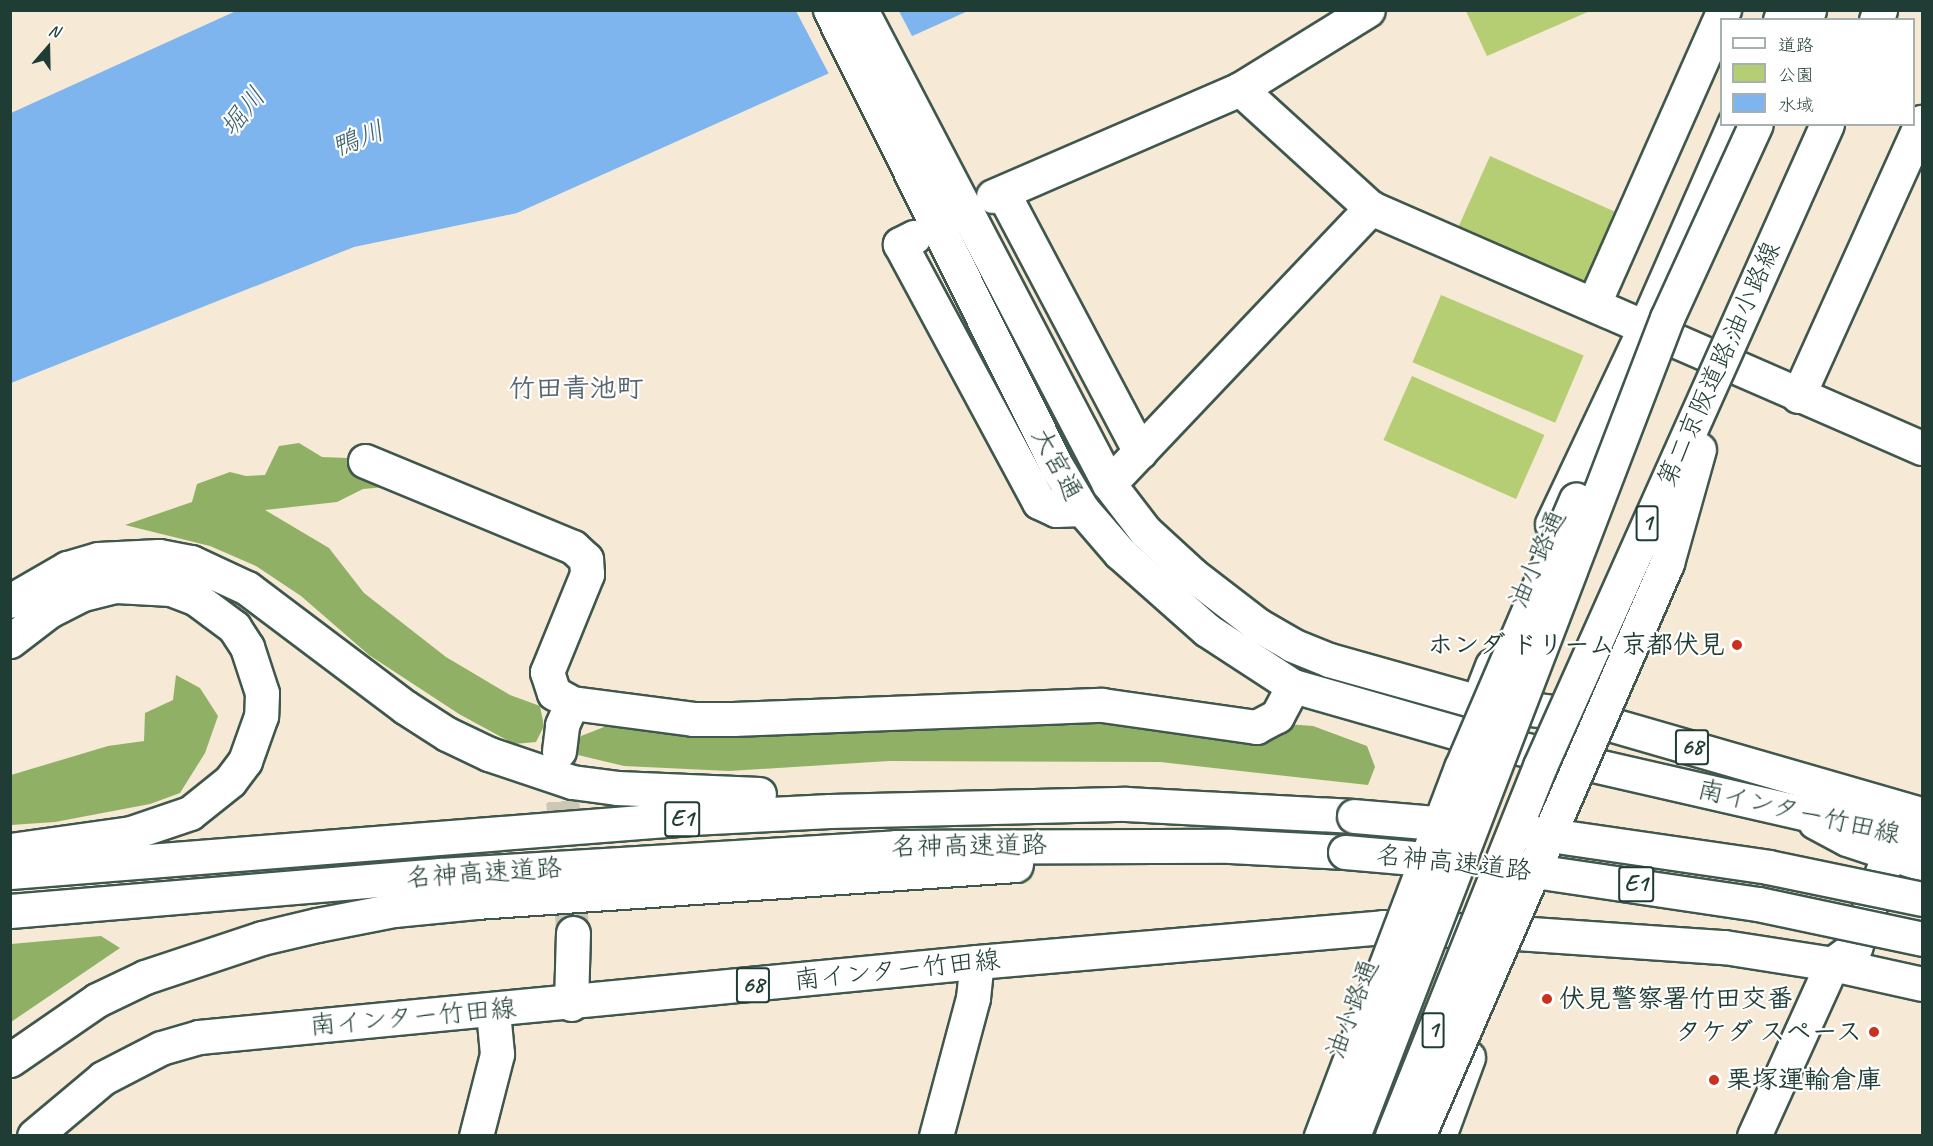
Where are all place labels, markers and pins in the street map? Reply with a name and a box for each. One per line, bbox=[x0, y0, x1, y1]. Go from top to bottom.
place label: ホンダ ドリーム 京都伏見 bbox=[1426, 629, 1725, 661]
marker: ホンダ ドリーム 京都伏見 bbox=[1730, 638, 1744, 652]
place label: 伏見警察署竹田交番 bbox=[1559, 983, 1793, 1015]
marker: 伏見警察署竹田交番 bbox=[1540, 992, 1554, 1006]
place label: タケダ スペース bbox=[1674, 1016, 1862, 1048]
marker: タケダ スペース bbox=[1867, 1025, 1881, 1039]
place label: 栗塚運輸倉庫 bbox=[1726, 1064, 1882, 1096]
marker: 栗塚運輸倉庫 bbox=[1707, 1073, 1721, 1087]

